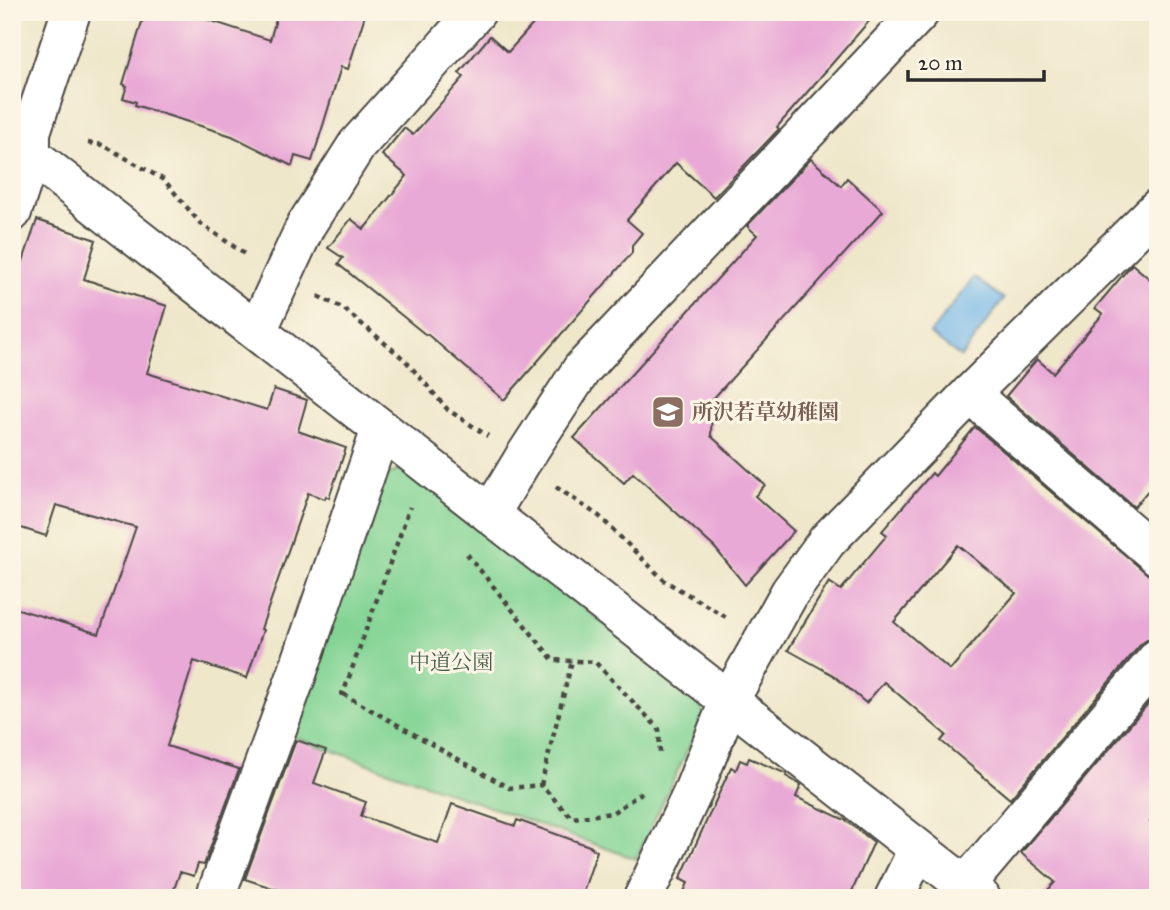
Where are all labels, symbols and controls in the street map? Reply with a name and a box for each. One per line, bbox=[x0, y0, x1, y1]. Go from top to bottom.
scale bar bbox=[908, 38, 1044, 82]
text: 20 m bbox=[918, 50, 963, 76]
school or university icon: 所沢若草幼稚園 bbox=[649, 393, 687, 431]
place label: 所沢若草幼稚園 bbox=[692, 399, 839, 425]
park label: 中道公園 bbox=[409, 649, 493, 675]

